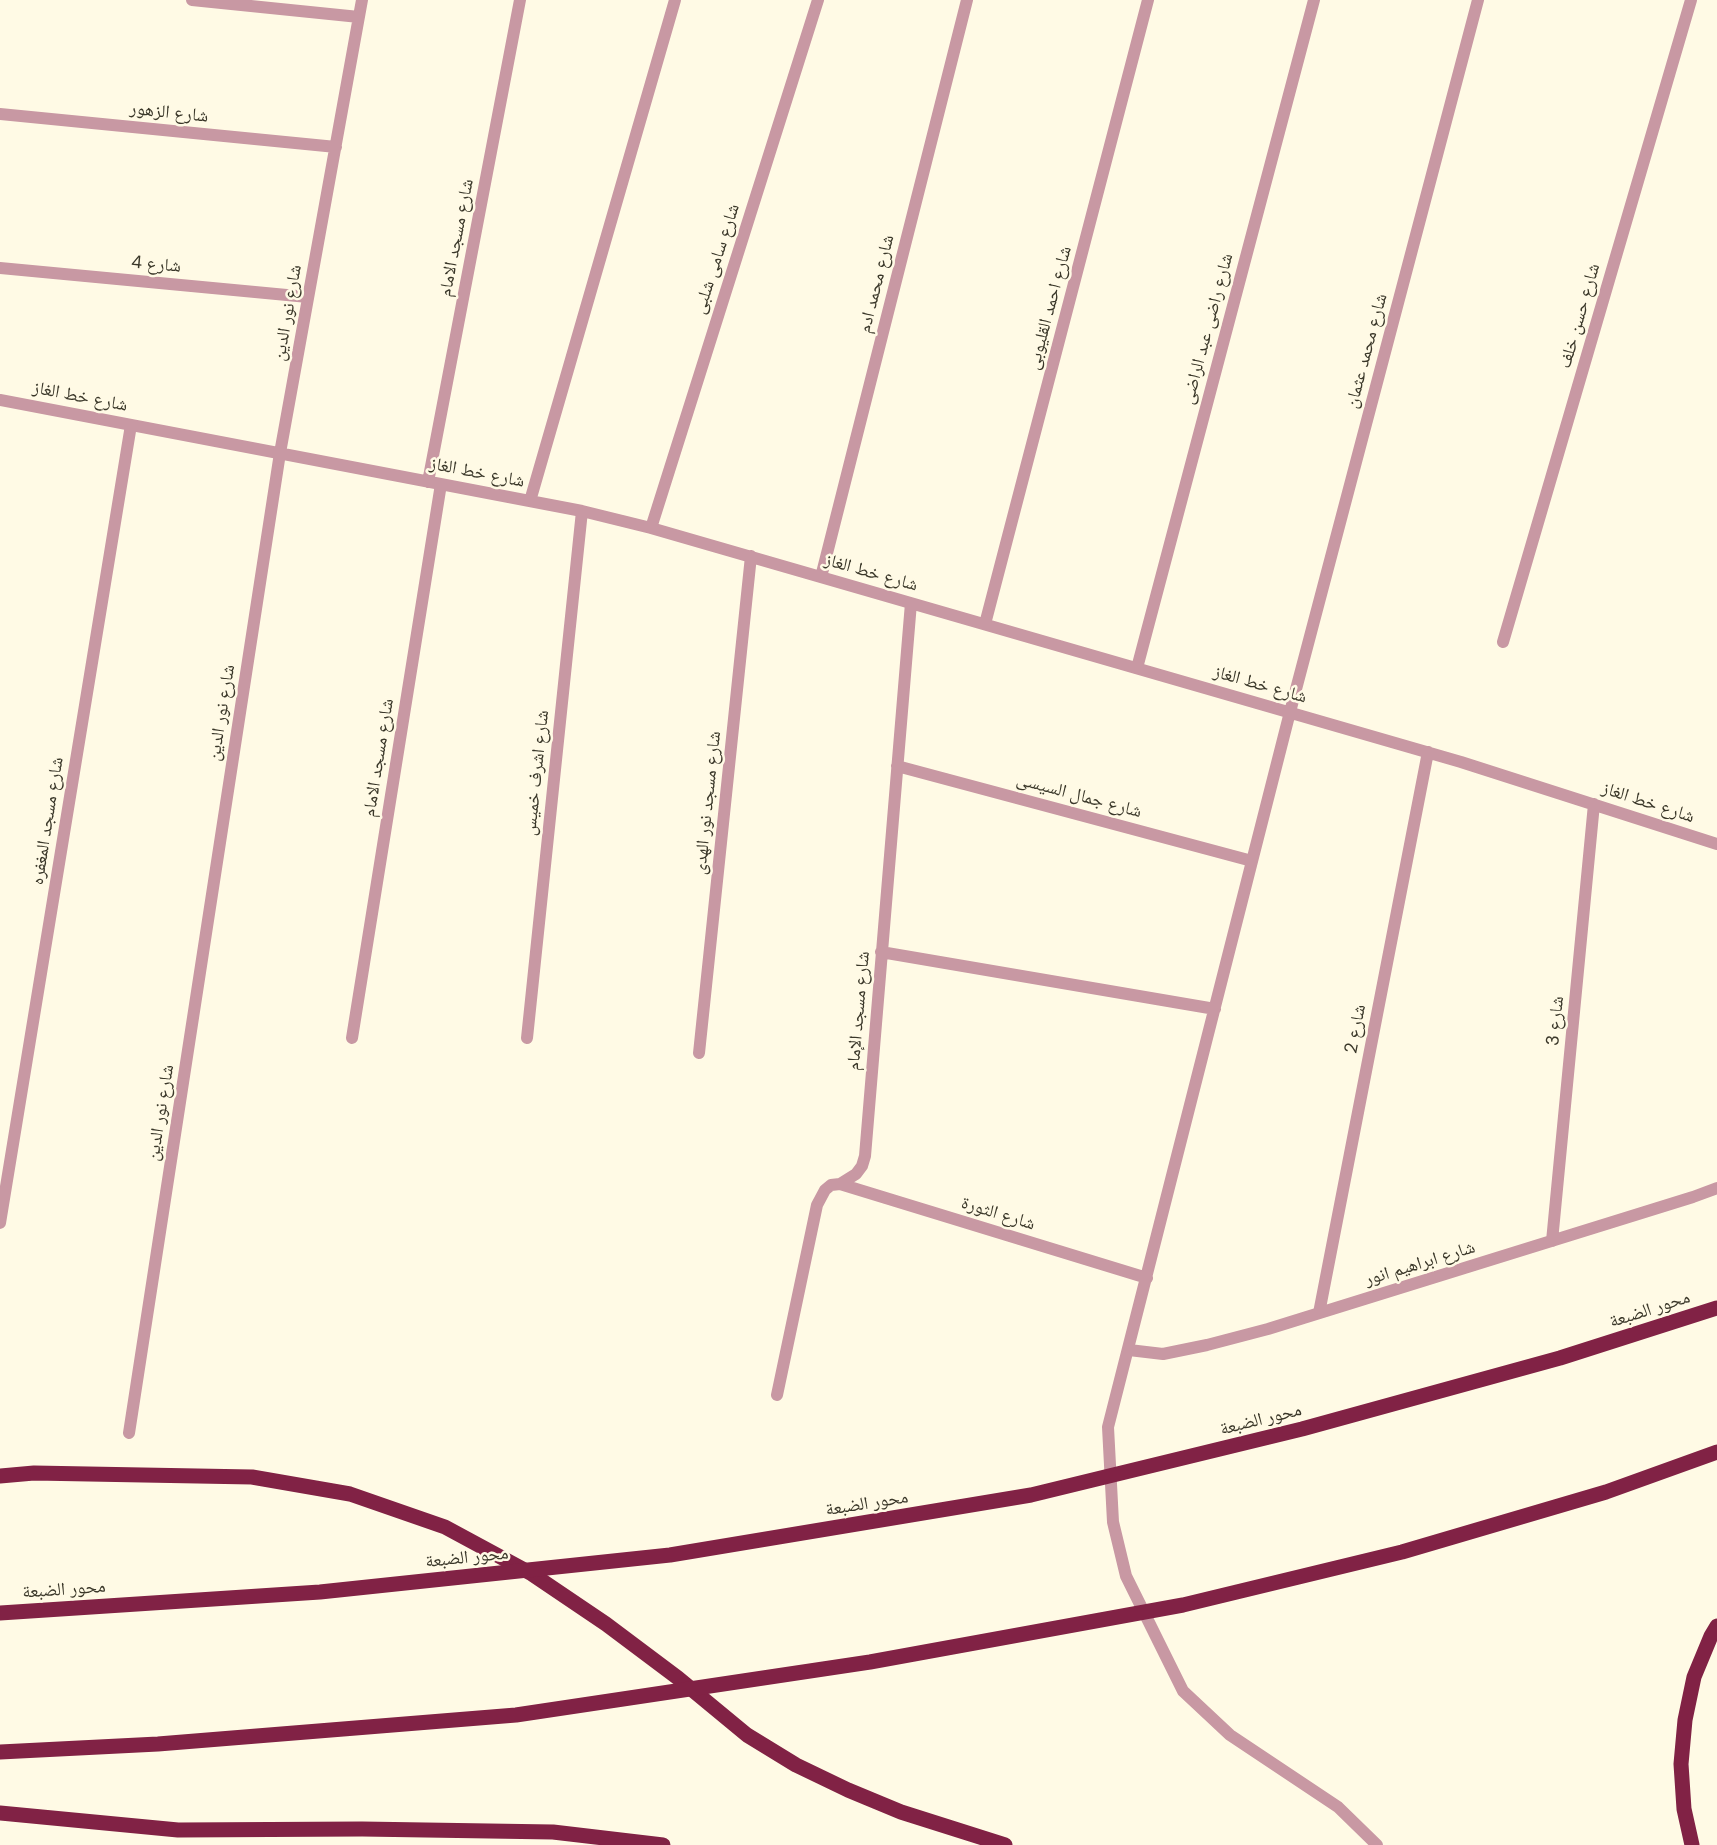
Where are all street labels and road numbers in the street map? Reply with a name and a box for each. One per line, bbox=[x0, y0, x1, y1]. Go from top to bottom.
street label: شارع الزهور bbox=[129, 98, 209, 128]
street label: شارع مسجد الامام bbox=[435, 177, 479, 299]
street label: شارع سامى شلبى bbox=[689, 201, 745, 317]
street label: شارع محمد ادم bbox=[854, 233, 900, 335]
street label: شارع احمد القليوبى bbox=[1023, 244, 1077, 372]
street label: شارع راضى عبد الراضى bbox=[1177, 251, 1239, 407]
street label: شارع 4 bbox=[130, 252, 182, 278]
street label: شارع حسن خلف bbox=[1555, 261, 1605, 371]
street label: شارع نور الدين bbox=[269, 263, 307, 363]
street label: شارع محمد عثمان bbox=[1341, 291, 1393, 411]
street label: شارع خط الغاز bbox=[31, 377, 129, 417]
street label: شارع خط الغاز bbox=[428, 453, 526, 493]
street label: شارع خط الغاز bbox=[822, 549, 920, 597]
street label: شارع خط الغاز bbox=[1211, 661, 1309, 709]
street label: شارع نور الدين bbox=[204, 663, 240, 763]
street label: شارع مسجد الامام bbox=[359, 697, 399, 819]
street label: شارع اشرف خميس bbox=[520, 709, 554, 837]
street label: شارع مسجد نور الهدى bbox=[690, 730, 726, 876]
street label: شارع مسجد المغفره bbox=[27, 756, 69, 886]
street label: شارع جمال السيسى bbox=[1014, 769, 1144, 823]
street label: شارع خط الغاز bbox=[1599, 778, 1697, 828]
street label: شارع مسجد الإمام bbox=[843, 950, 875, 1072]
street label: شارع 3 bbox=[1543, 995, 1569, 1047]
street label: شارع 2 bbox=[1341, 1003, 1371, 1055]
street label: شارع نور الدين bbox=[143, 1063, 179, 1163]
street label: شارع الثورة bbox=[958, 1193, 1038, 1235]
street label: شارع ابراهيم انور bbox=[1362, 1237, 1478, 1291]
street label: محور الضبعة bbox=[1607, 1287, 1693, 1333]
street label: محور الضبعة bbox=[1218, 1399, 1304, 1441]
street label: محور الضبعة bbox=[824, 1487, 910, 1521]
street label: محور الضبعة bbox=[424, 1543, 510, 1573]
street label: محور الضبعة bbox=[22, 1576, 106, 1604]

